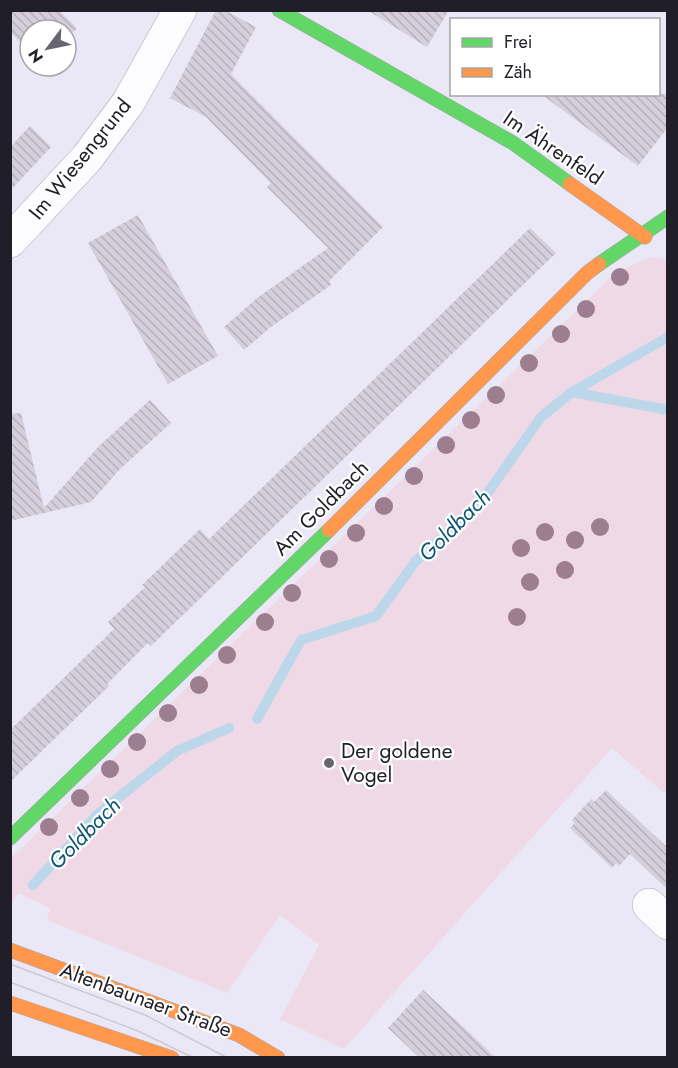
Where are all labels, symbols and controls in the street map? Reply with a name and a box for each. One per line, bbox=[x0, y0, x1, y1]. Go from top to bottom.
north arrow bbox=[18, 18, 78, 78]
legend bbox=[450, 18, 660, 96]
text: Frei bbox=[504, 29, 533, 55]
text: N bbox=[23, 44, 49, 67]
text: Zäh bbox=[504, 59, 532, 85]
street label: Im Wiesengrund bbox=[22, 92, 138, 226]
street label: Im Ährenfeld bbox=[497, 103, 609, 193]
street label: Am Goldbach bbox=[266, 453, 376, 563]
water label: Goldbach bbox=[411, 482, 497, 568]
place label: Der goldene Vogel bbox=[341, 736, 453, 790]
marker: Der goldene Vogel bbox=[322, 756, 336, 770]
water label: Goldbach bbox=[41, 790, 127, 876]
street label: Altenbaunaer Straße bbox=[56, 955, 236, 1045]

